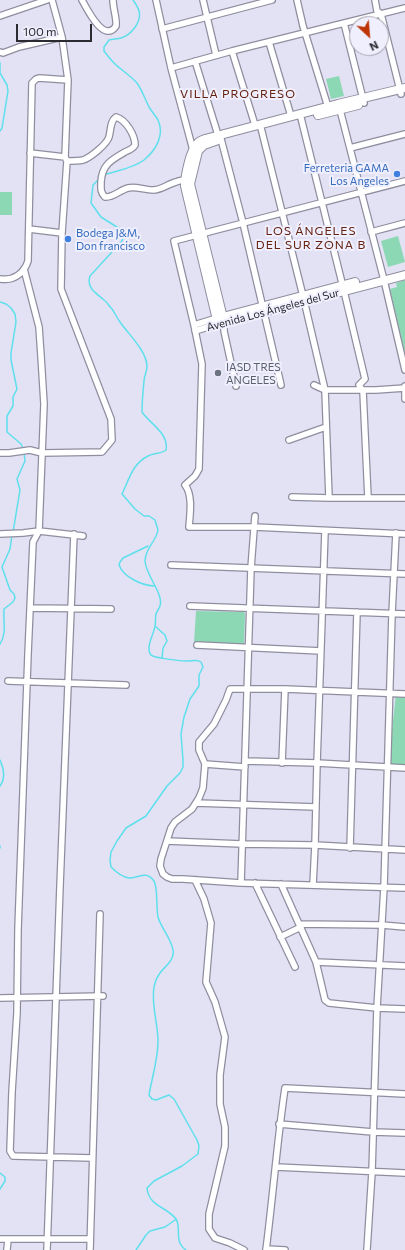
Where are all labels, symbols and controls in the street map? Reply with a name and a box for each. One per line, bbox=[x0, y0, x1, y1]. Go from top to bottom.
scale bar bbox=[18, 16, 94, 42]
north arrow bbox=[349, 16, 389, 56]
text: 100 m bbox=[23, 24, 57, 38]
text: N bbox=[367, 39, 381, 54]
district label: VILLA PROGRESO bbox=[180, 87, 296, 101]
place label: Ferreteria GAMA Los Angeles bbox=[304, 161, 389, 187]
marker: Ferreteria GAMA Los Angeles bbox=[392, 169, 402, 179]
district label: LOS ÁNGELES DEL SUR ZONA B bbox=[256, 224, 366, 252]
place label: Bodega J&M, Don francisco bbox=[76, 226, 145, 252]
marker: Bodega J&M, Don francisco bbox=[63, 234, 73, 244]
street label: Avenida Los Ángeles del Sur bbox=[205, 286, 341, 334]
place label: IASD TRES ANGELES bbox=[226, 360, 281, 386]
marker: IASD TRES ANGELES bbox=[213, 368, 223, 378]

